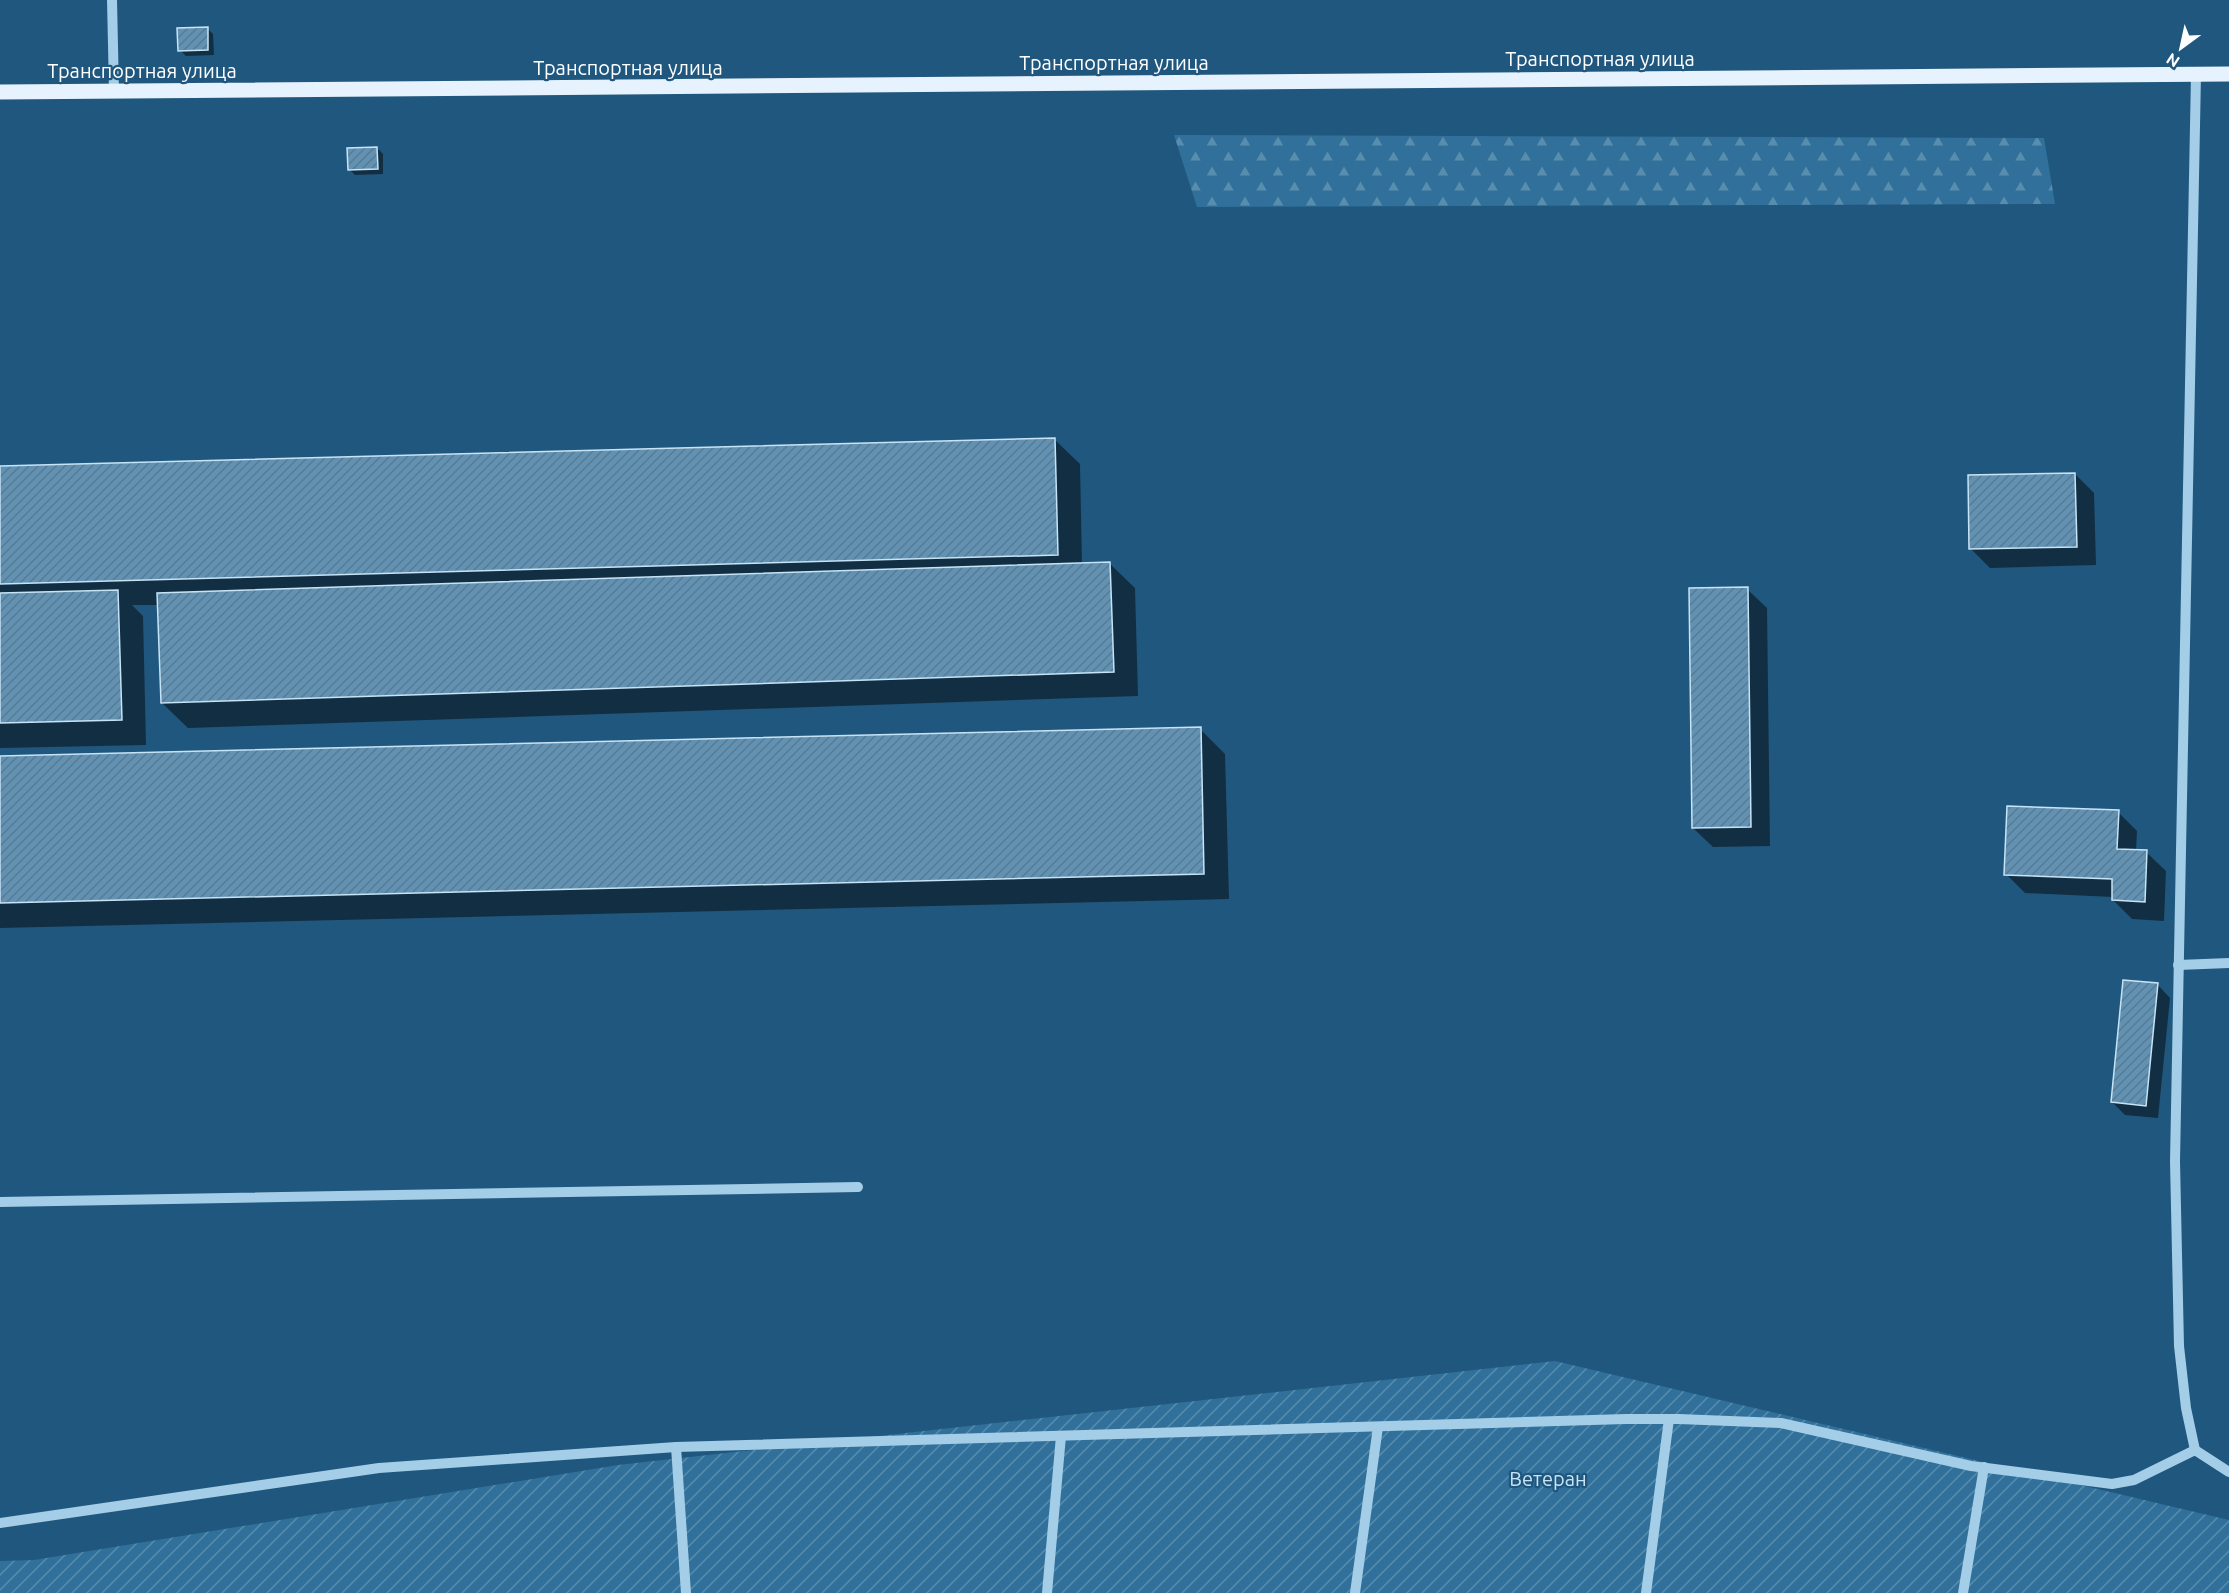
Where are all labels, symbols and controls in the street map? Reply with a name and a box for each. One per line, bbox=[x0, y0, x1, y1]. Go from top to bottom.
north arrow bbox=[2151, 18, 2211, 78]
street label: Транспортная улица bbox=[1505, 47, 1695, 70]
text: N bbox=[2163, 50, 2183, 71]
street label: Транспортная улица bbox=[1019, 51, 1209, 74]
street label: Транспортная улица bbox=[533, 56, 723, 79]
street label: Транспортная улица bbox=[47, 59, 237, 82]
park label: Ветеран bbox=[1509, 1467, 1587, 1490]

